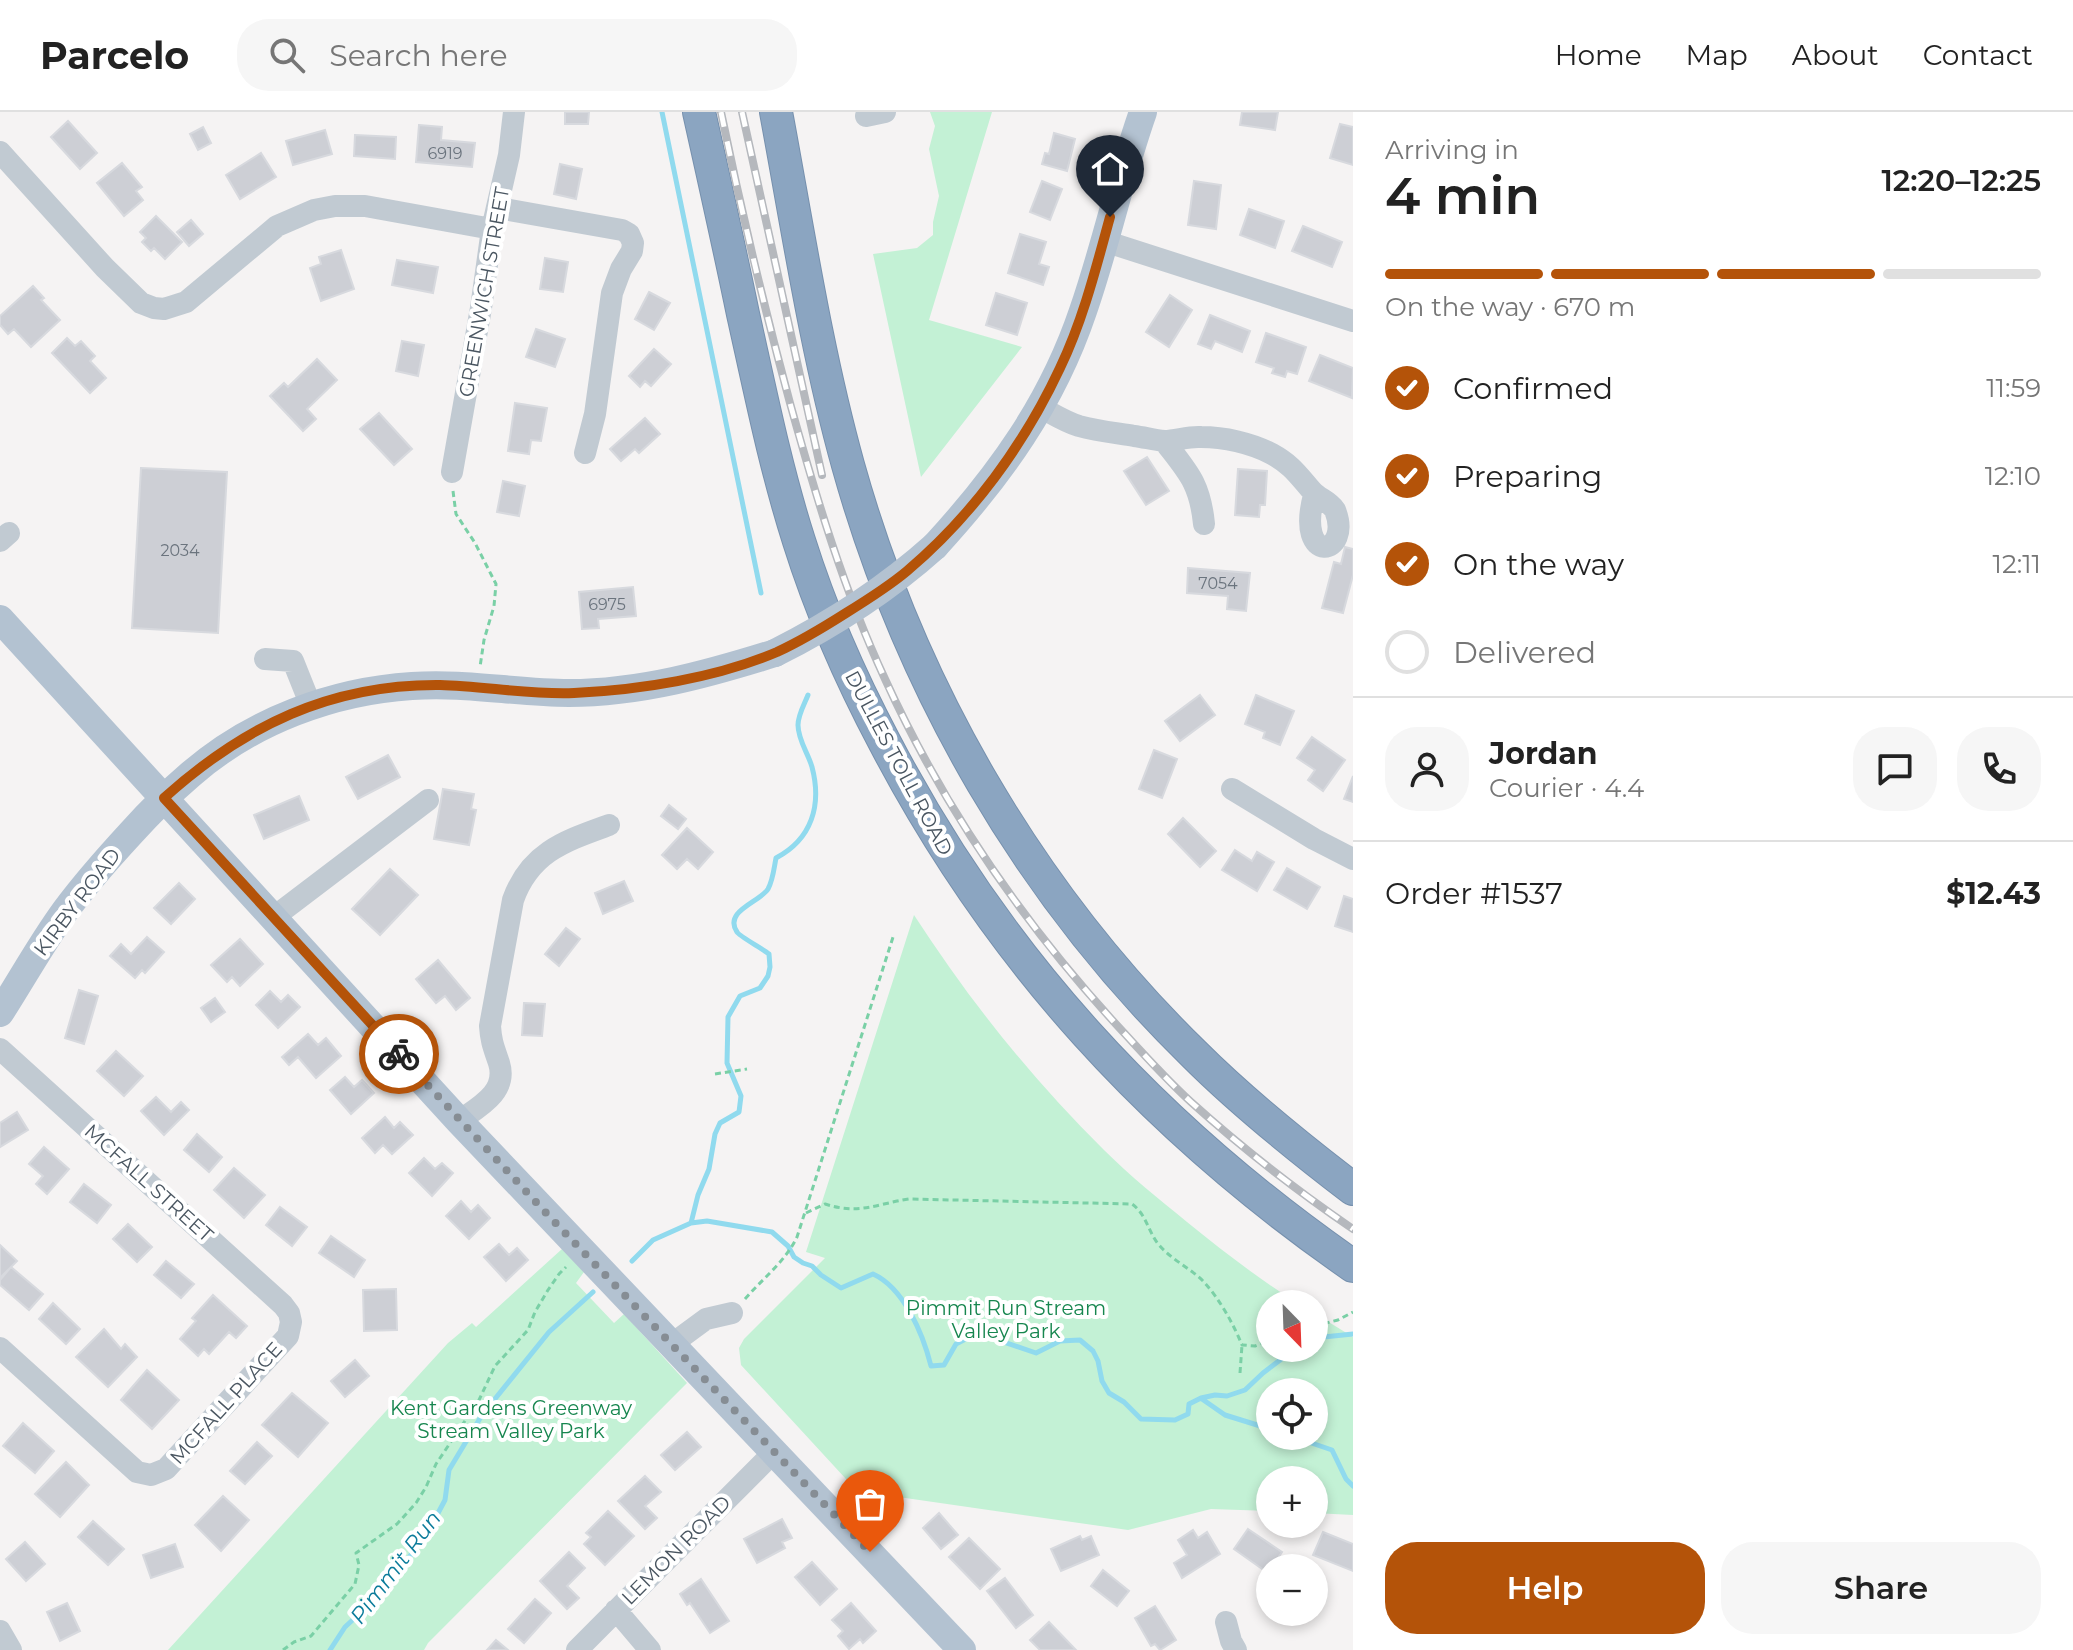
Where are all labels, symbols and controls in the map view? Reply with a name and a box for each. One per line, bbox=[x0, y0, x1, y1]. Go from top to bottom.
search box bbox=[237, 19, 797, 91]
text: Parcelo bbox=[40, 32, 189, 79]
icon: search bbox=[265, 33, 309, 77]
text: Search here bbox=[329, 37, 508, 74]
text: Home bbox=[1555, 38, 1642, 72]
text: Map bbox=[1686, 38, 1748, 72]
text: About bbox=[1792, 38, 1879, 72]
text: Contact bbox=[1923, 38, 2033, 72]
text: Arriving in bbox=[1385, 134, 1519, 166]
pin bbox=[1076, 135, 1144, 217]
house number: 6919 bbox=[427, 144, 463, 163]
icon: home bbox=[1088, 147, 1132, 191]
text: 12:20–12:25 bbox=[1881, 162, 2041, 199]
text: 4 min bbox=[1385, 164, 1540, 227]
street label: GREENWICH STREET bbox=[454, 185, 514, 399]
text: On the way · 670 m bbox=[1385, 291, 1635, 323]
icon: check bbox=[1385, 366, 1429, 410]
text: Confirmed bbox=[1453, 370, 1613, 407]
text: 11:59 bbox=[1986, 372, 2041, 404]
icon: check bbox=[1385, 454, 1429, 498]
text: Preparing bbox=[1453, 458, 1602, 495]
text: 12:10 bbox=[1985, 460, 2041, 492]
house number: 2034 bbox=[160, 541, 200, 560]
icon: check bbox=[1385, 542, 1429, 586]
text: On the way bbox=[1453, 546, 1624, 583]
text: 12:11 bbox=[1993, 548, 2041, 580]
house number: 7054 bbox=[1198, 574, 1238, 593]
house number: 6975 bbox=[588, 595, 626, 614]
text: Delivered bbox=[1453, 634, 1596, 671]
street label: DULLES TOLL ROAD bbox=[840, 667, 958, 859]
button: person bbox=[1385, 727, 1469, 811]
button: chat bbox=[1853, 727, 1937, 811]
button: phone bbox=[1957, 727, 2041, 811]
text: Jordan bbox=[1489, 735, 1598, 772]
text: Courier · 4.4 bbox=[1489, 772, 1644, 804]
street label: KIRBY ROAD bbox=[29, 843, 125, 961]
text: Order #1537 bbox=[1385, 875, 1563, 912]
text: $12.43 bbox=[1946, 875, 2041, 912]
courier bbox=[359, 1014, 439, 1094]
icon: bike bbox=[377, 1032, 421, 1076]
street label: MCFALL STREET bbox=[80, 1119, 219, 1247]
north arrow bbox=[1256, 1290, 1328, 1362]
map controls bbox=[1256, 1290, 1328, 1626]
park label: Pimmit Run Stream Valley Park bbox=[906, 1296, 1106, 1343]
street label: MCFALL PLACE bbox=[165, 1337, 287, 1469]
button: locate bbox=[1256, 1378, 1328, 1450]
park label: Kent Gardens Greenway Stream Valley Park bbox=[390, 1396, 632, 1443]
button: + bbox=[1256, 1466, 1328, 1538]
pin bbox=[836, 1470, 904, 1552]
icon: bag bbox=[848, 1482, 892, 1526]
street label: LEMON ROAD bbox=[616, 1490, 736, 1610]
water label: Pimmit Run bbox=[344, 1505, 447, 1629]
button: Help bbox=[1385, 1542, 1705, 1634]
button: Share bbox=[1721, 1542, 2041, 1634]
button: − bbox=[1256, 1554, 1328, 1626]

